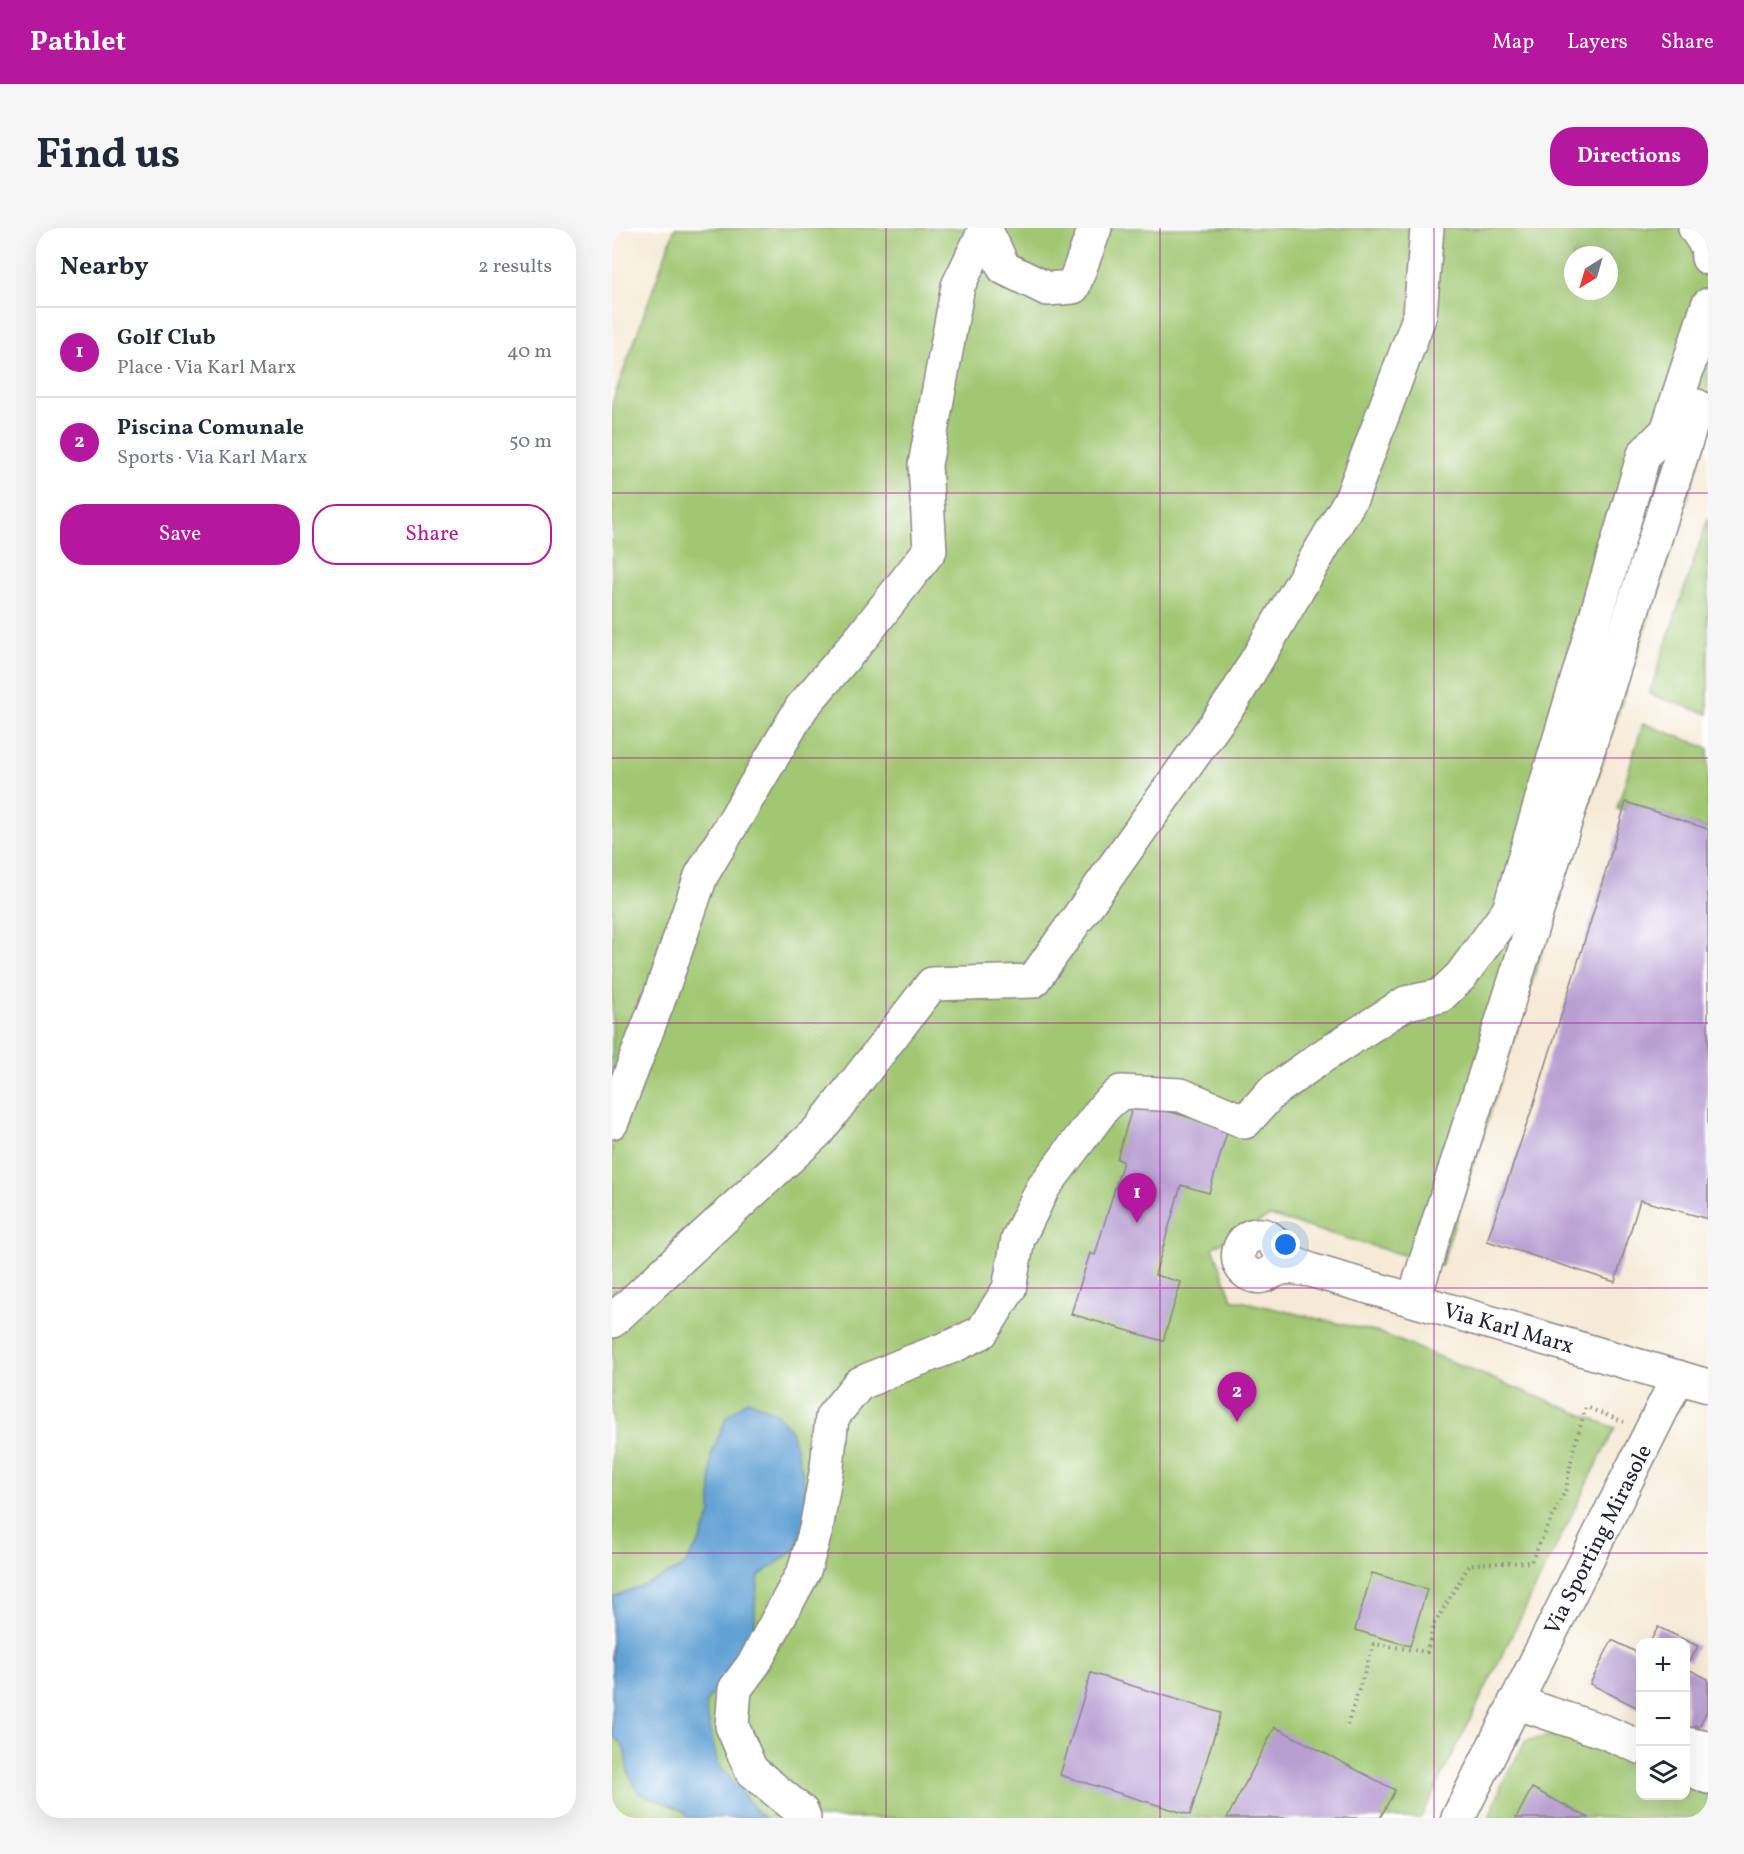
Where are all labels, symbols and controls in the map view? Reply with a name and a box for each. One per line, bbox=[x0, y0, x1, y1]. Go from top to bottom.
text: Pathlet bbox=[30, 23, 126, 62]
text: Map bbox=[1492, 28, 1534, 57]
text: Layers bbox=[1567, 28, 1628, 57]
text: Share bbox=[1661, 28, 1714, 57]
text: Find us bbox=[36, 127, 180, 186]
button: Directions bbox=[1550, 127, 1708, 186]
north arrow bbox=[1564, 246, 1618, 300]
text: Nearby bbox=[60, 249, 149, 285]
text: 2 results bbox=[478, 253, 552, 281]
text: Golf Club bbox=[117, 323, 216, 354]
text: 1 bbox=[75, 338, 84, 366]
text: 40 m bbox=[507, 338, 552, 366]
text: Place · Via Karl Marx bbox=[117, 354, 296, 382]
text: Piscina Comunale bbox=[117, 413, 304, 444]
text: 2 bbox=[74, 428, 85, 456]
text: 50 m bbox=[509, 428, 552, 456]
text: Sports · Via Karl Marx bbox=[117, 444, 307, 472]
button: Save bbox=[60, 504, 300, 565]
button: Share bbox=[312, 504, 552, 565]
pin: 1 bbox=[1118, 1174, 1156, 1223]
your location bbox=[1271, 1230, 1300, 1259]
street label: Via Karl Marx bbox=[1440, 1296, 1577, 1363]
pin: 2 bbox=[1218, 1372, 1256, 1422]
street label: Via Sporting Mirasole bbox=[1538, 1440, 1661, 1641]
map controls bbox=[1636, 1638, 1690, 1800]
button: + bbox=[1636, 1638, 1690, 1692]
button: − bbox=[1636, 1692, 1690, 1746]
button: layers bbox=[1636, 1746, 1690, 1800]

